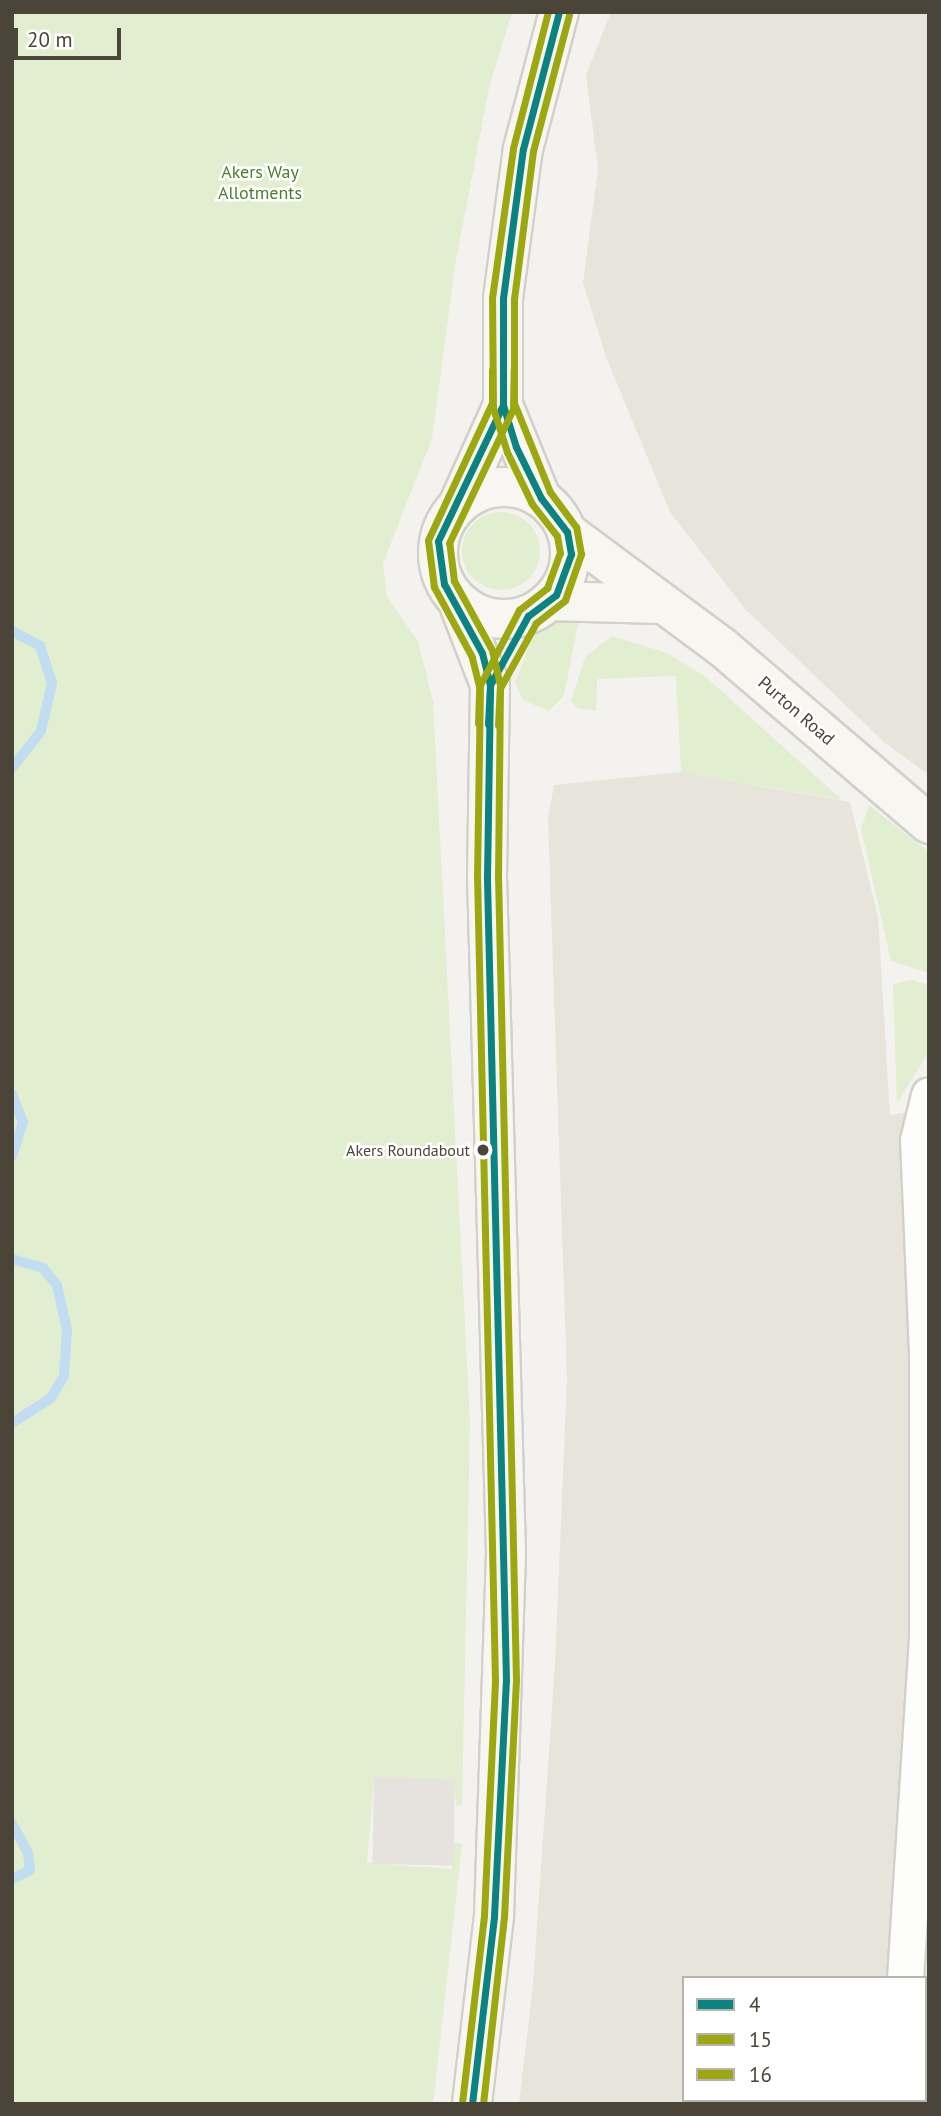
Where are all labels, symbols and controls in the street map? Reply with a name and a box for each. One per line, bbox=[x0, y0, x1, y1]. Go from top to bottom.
scale bar bbox=[18, 14, 124, 58]
text: 20 m bbox=[27, 26, 73, 53]
park label: Akers Way Allotments bbox=[218, 162, 302, 204]
street label: Purton Road bbox=[753, 672, 839, 750]
place label: Akers Roundabout bbox=[346, 1140, 470, 1160]
marker: Akers Roundabout bbox=[476, 1143, 490, 1157]
legend bbox=[682, 1976, 927, 2102]
text: 4 bbox=[749, 1991, 760, 2018]
text: 15 bbox=[749, 2026, 772, 2053]
text: 16 bbox=[749, 2061, 772, 2088]

